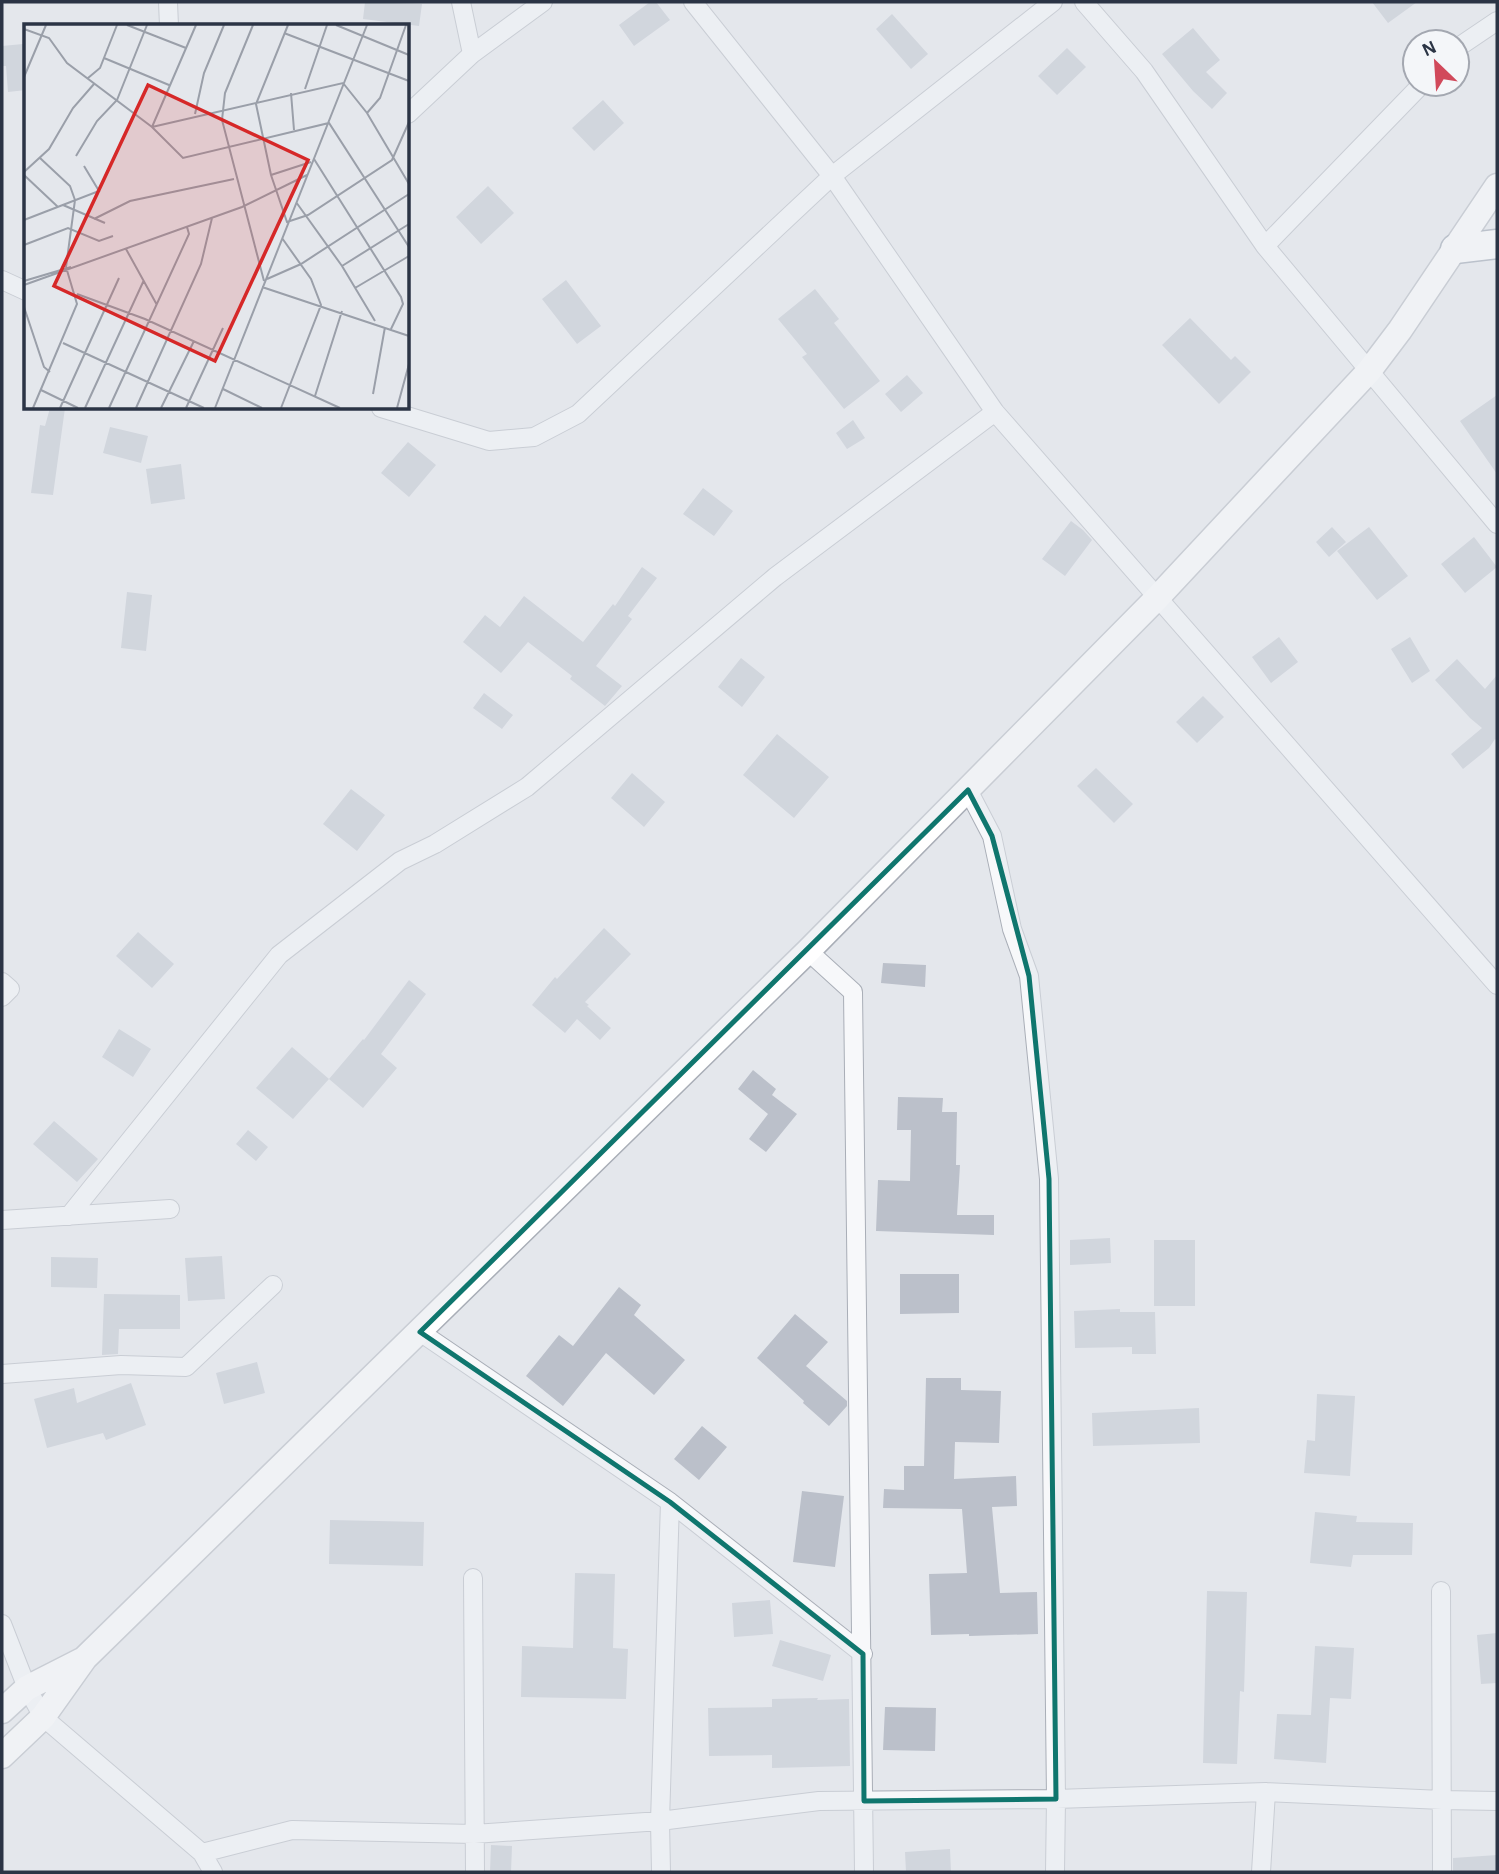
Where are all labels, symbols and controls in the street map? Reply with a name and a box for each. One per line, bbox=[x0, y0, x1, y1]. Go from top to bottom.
inset map bbox=[24, 24, 410, 410]
north arrow bbox=[1401, 28, 1471, 98]
text: N bbox=[1419, 38, 1439, 60]

